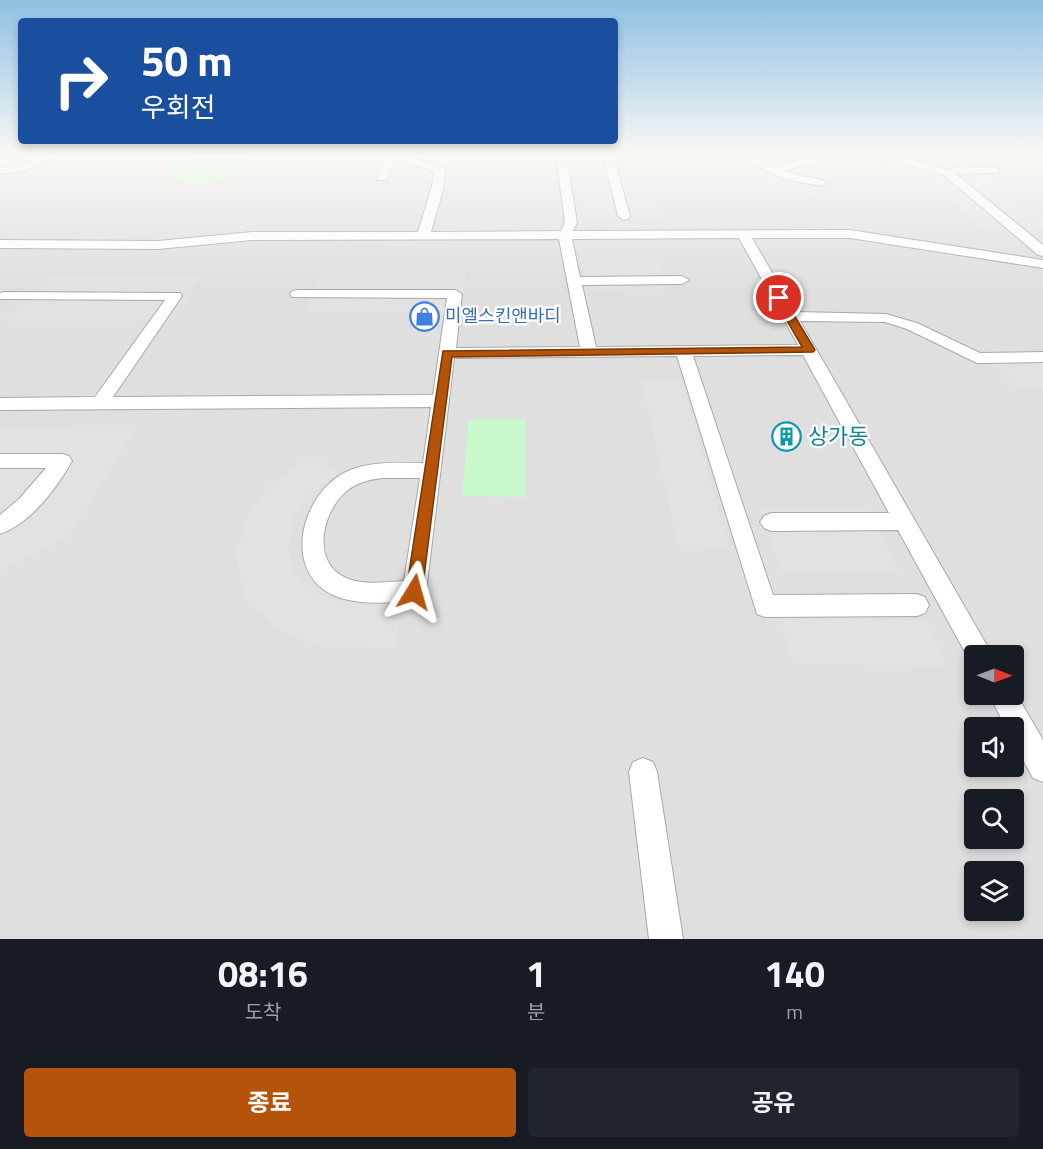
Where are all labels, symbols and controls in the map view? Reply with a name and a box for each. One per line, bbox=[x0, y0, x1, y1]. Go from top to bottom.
text: 50 m bbox=[141, 28, 233, 92]
icon: right bbox=[42, 42, 120, 120]
text: 우회전 bbox=[141, 86, 216, 127]
pin bbox=[753, 272, 804, 323]
icon: arrive bbox=[762, 281, 795, 314]
shop icon: 미엘스킨앤바디 bbox=[408, 300, 440, 332]
place label: 미엘스킨앤바디 bbox=[445, 302, 561, 329]
place label: 상가동 bbox=[808, 419, 869, 453]
building icon: 상가동 bbox=[771, 420, 803, 452]
position arrow bbox=[382, 560, 446, 624]
north arrow bbox=[964, 645, 1024, 705]
map controls bbox=[964, 645, 1024, 921]
button: sound bbox=[964, 717, 1024, 777]
button: search bbox=[964, 789, 1024, 849]
button: layers bbox=[964, 861, 1024, 921]
text: 08:16 bbox=[218, 946, 308, 1001]
text: 1 bbox=[526, 946, 546, 1001]
text: 140 bbox=[764, 946, 825, 1001]
text: 도착 bbox=[245, 996, 281, 1027]
text: 분 bbox=[527, 996, 545, 1027]
text: m bbox=[786, 996, 803, 1027]
button: 종료 bbox=[24, 1068, 516, 1137]
button: 공유 bbox=[528, 1068, 1019, 1137]

